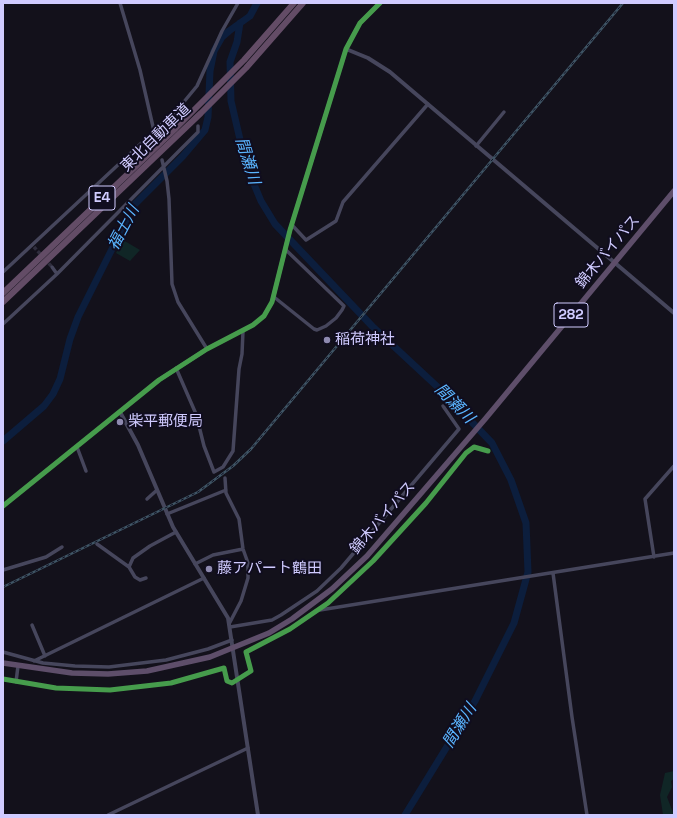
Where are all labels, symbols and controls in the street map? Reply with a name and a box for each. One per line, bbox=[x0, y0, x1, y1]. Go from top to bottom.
street label: 東北自動車道 bbox=[117, 100, 195, 176]
water label: 間瀬川 bbox=[231, 135, 263, 187]
road number: E4 bbox=[89, 186, 115, 210]
water label: 福士川 bbox=[104, 202, 144, 254]
street label: 錦木バイパス bbox=[572, 212, 644, 292]
road number: 282 bbox=[554, 303, 588, 327]
place label: 稲荷神社 bbox=[335, 331, 395, 349]
marker: 稲荷神社 bbox=[322, 335, 332, 345]
water label: 間瀬川 bbox=[430, 380, 478, 428]
place label: 柴平郵便局 bbox=[128, 413, 203, 431]
marker: 柴平郵便局 bbox=[115, 417, 125, 427]
street label: 錦木バイパス bbox=[347, 478, 419, 558]
place label: 藤アパート鶴田 bbox=[217, 560, 322, 578]
marker: 藤アパート鶴田 bbox=[204, 564, 214, 574]
water label: 間瀬川 bbox=[439, 701, 481, 751]

